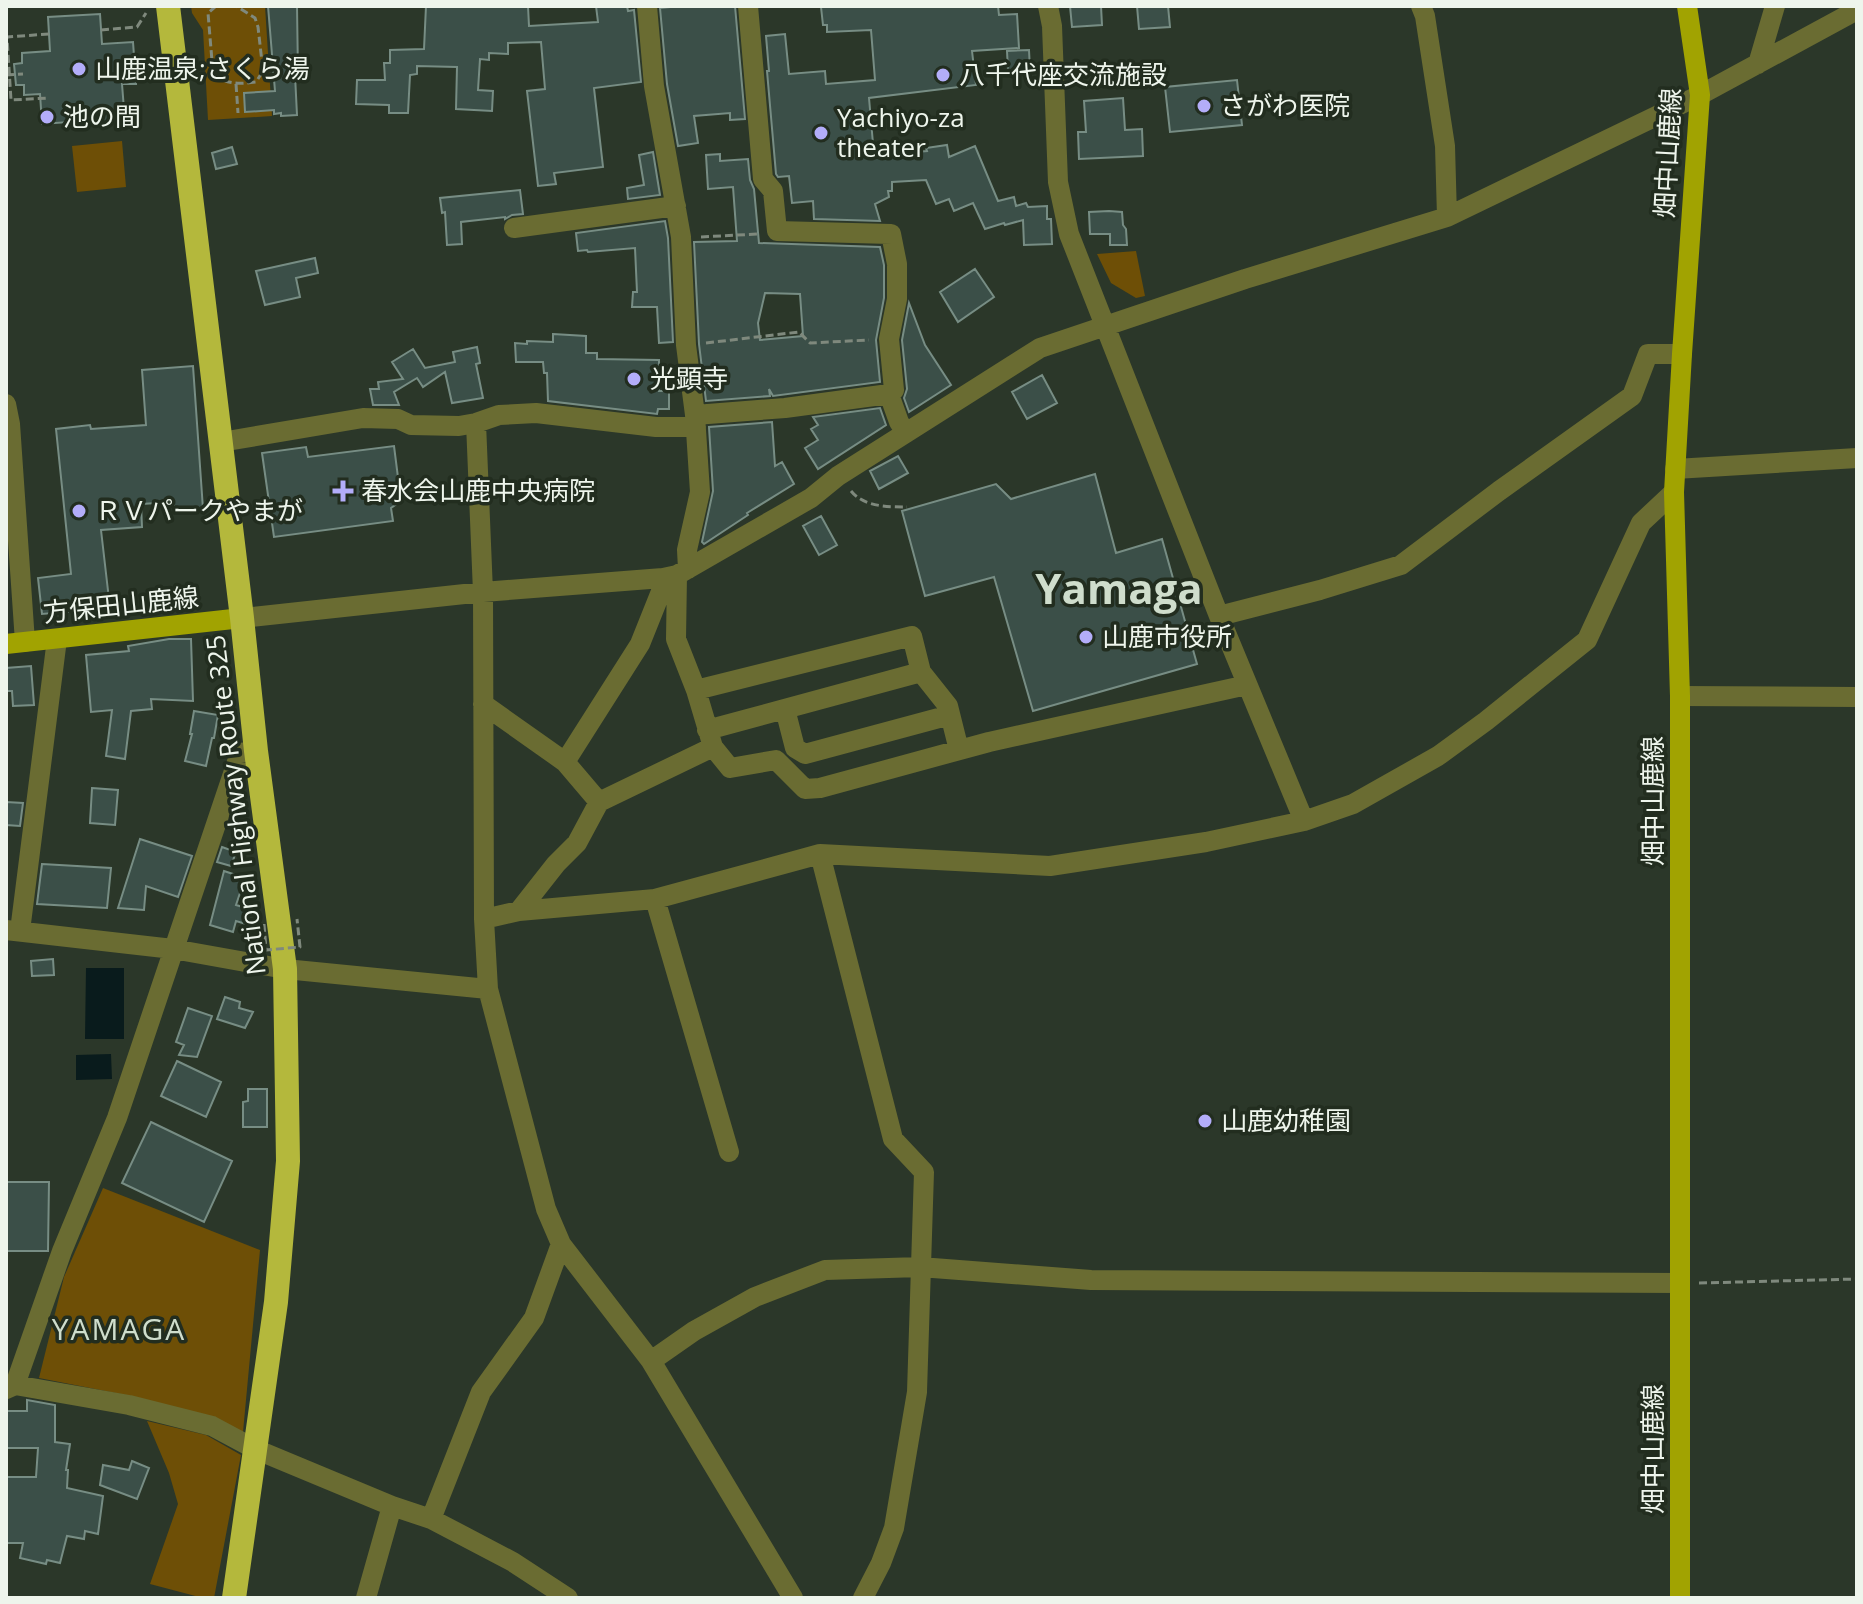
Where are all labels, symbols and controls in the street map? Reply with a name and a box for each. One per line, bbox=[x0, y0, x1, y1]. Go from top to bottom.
place label: 山鹿温泉;さくら湯 bbox=[95, 50, 310, 86]
place label: 八千代座交流施設 bbox=[959, 56, 1167, 92]
marker: 山鹿温泉;さくら湯 bbox=[70, 60, 88, 78]
marker: 八千代座交流施設 bbox=[934, 66, 952, 84]
place label: さがわ医院 bbox=[1220, 87, 1350, 123]
street label: 畑中山鹿線 bbox=[1646, 87, 1688, 219]
marker: さがわ医院 bbox=[1195, 97, 1213, 115]
place label: 池の間 bbox=[63, 98, 141, 134]
place label: Yachiyo-za theater bbox=[837, 99, 965, 165]
marker: 池の間 bbox=[38, 108, 56, 126]
marker: Yachiyo-za theater bbox=[812, 124, 830, 142]
place label: 光顕寺 bbox=[650, 360, 728, 396]
marker: 光顕寺 bbox=[625, 370, 643, 388]
place label: 春水会山鹿中央病院 bbox=[361, 472, 595, 508]
marker: 春水会山鹿中央病院 bbox=[332, 480, 354, 502]
place label: ＲＶパークやまが bbox=[95, 492, 303, 528]
marker: ＲＶパークやまが bbox=[70, 502, 88, 520]
district label: Yamaga bbox=[1035, 559, 1203, 616]
street label: 方保田山鹿線 bbox=[41, 578, 200, 630]
place label: 山鹿市役所 bbox=[1102, 618, 1232, 654]
marker: 山鹿市役所 bbox=[1077, 628, 1095, 646]
street label: National Highway Route 325 bbox=[196, 633, 274, 977]
street label: 畑中山鹿線 bbox=[1634, 736, 1670, 866]
place label: 山鹿幼稚園 bbox=[1221, 1102, 1351, 1138]
marker: 山鹿幼稚園 bbox=[1196, 1112, 1214, 1130]
district label: YAMAGA bbox=[52, 1308, 186, 1349]
street label: 畑中山鹿線 bbox=[1634, 1384, 1670, 1514]

